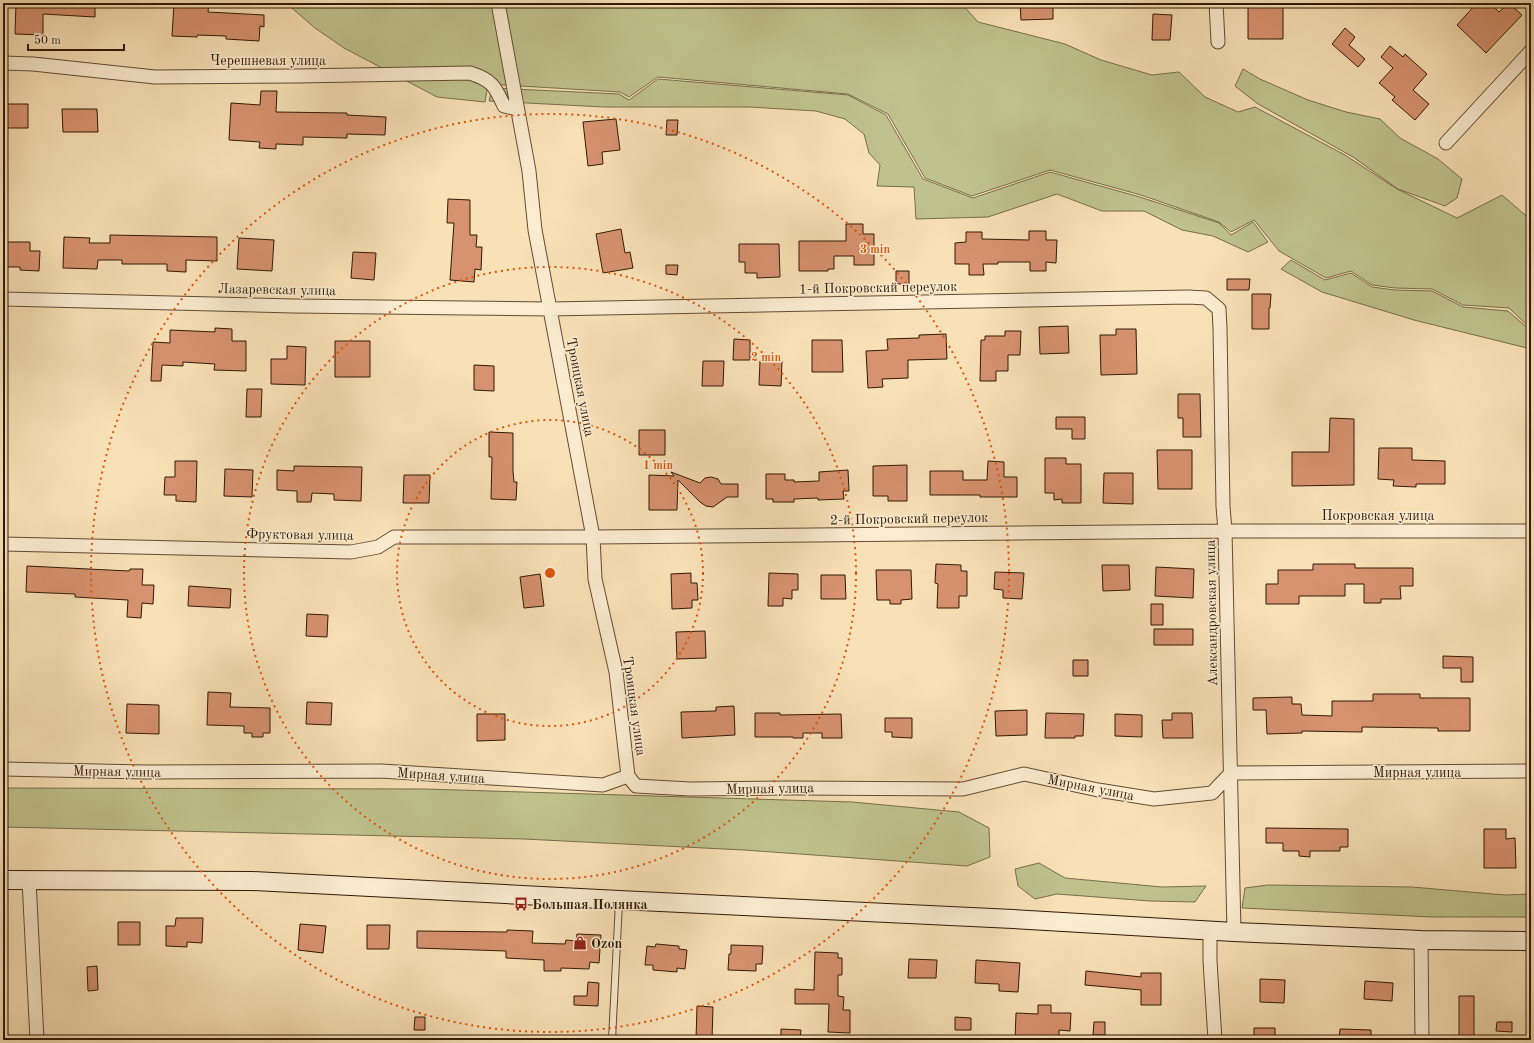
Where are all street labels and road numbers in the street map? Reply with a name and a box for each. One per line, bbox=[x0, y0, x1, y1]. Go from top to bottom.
street label: Черешневая улица bbox=[210, 54, 326, 68]
street label: 1-й Покровский переулок bbox=[799, 280, 957, 296]
street label: Лазаревская улица bbox=[218, 282, 336, 298]
street label: Троицкая улица bbox=[564, 337, 596, 438]
street label: Покровская улица bbox=[1322, 509, 1435, 523]
street label: 2-й Покровский переулок bbox=[830, 511, 988, 527]
street label: Фруктовая улица bbox=[246, 527, 354, 543]
street label: Александровская улица bbox=[1204, 539, 1220, 686]
street label: Троицкая улица bbox=[620, 655, 648, 757]
street label: Мирная улица bbox=[73, 764, 161, 780]
street label: Мирная улица bbox=[396, 766, 485, 786]
street label: Мирная улица bbox=[1373, 766, 1461, 780]
street label: Мирная улица bbox=[1046, 773, 1135, 803]
street label: Мирная улица bbox=[726, 781, 814, 797]

